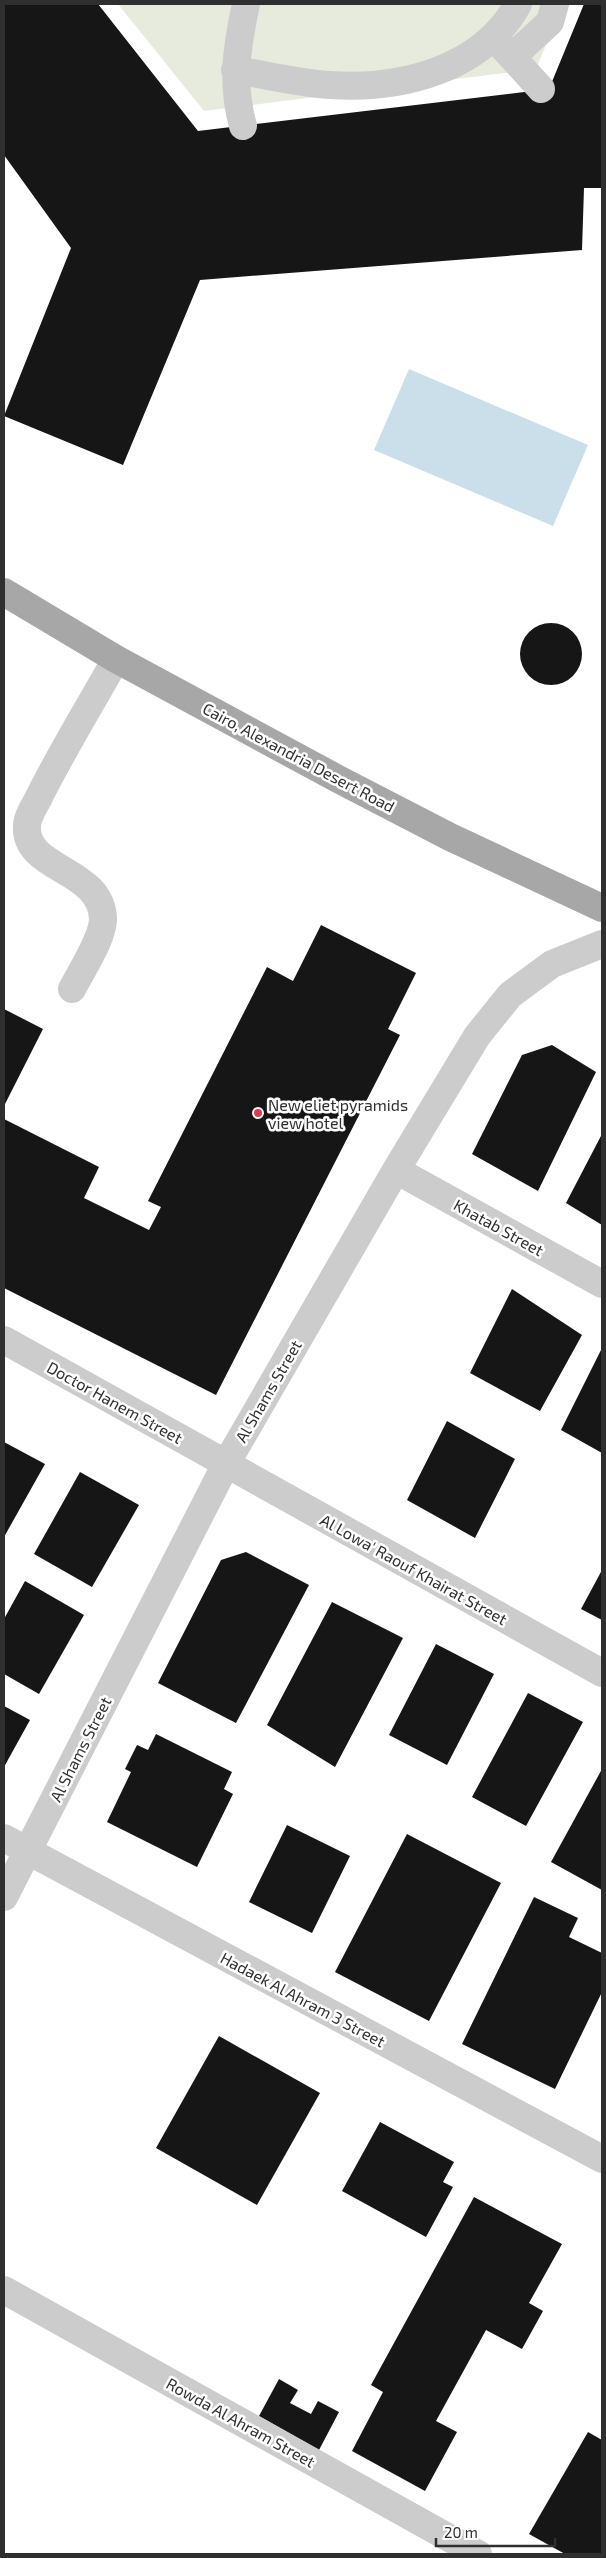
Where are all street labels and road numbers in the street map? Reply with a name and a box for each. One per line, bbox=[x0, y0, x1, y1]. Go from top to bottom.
street label: Cairo, Alexandria Desert Road bbox=[200, 698, 398, 816]
street label: Khatab Street bbox=[451, 1195, 547, 1259]
street label: Al Shams Street bbox=[231, 1336, 305, 1446]
street label: Doctor Hanem Street bbox=[44, 1357, 186, 1447]
street label: Al Lowa' Raouf Khairat Street bbox=[317, 1510, 511, 1628]
street label: Al Shams Street bbox=[45, 1693, 115, 1805]
street label: Hadaek Al Ahram 3 Street bbox=[217, 1948, 389, 2050]
street label: Rowda Al Ahram Street bbox=[163, 2373, 319, 2471]

